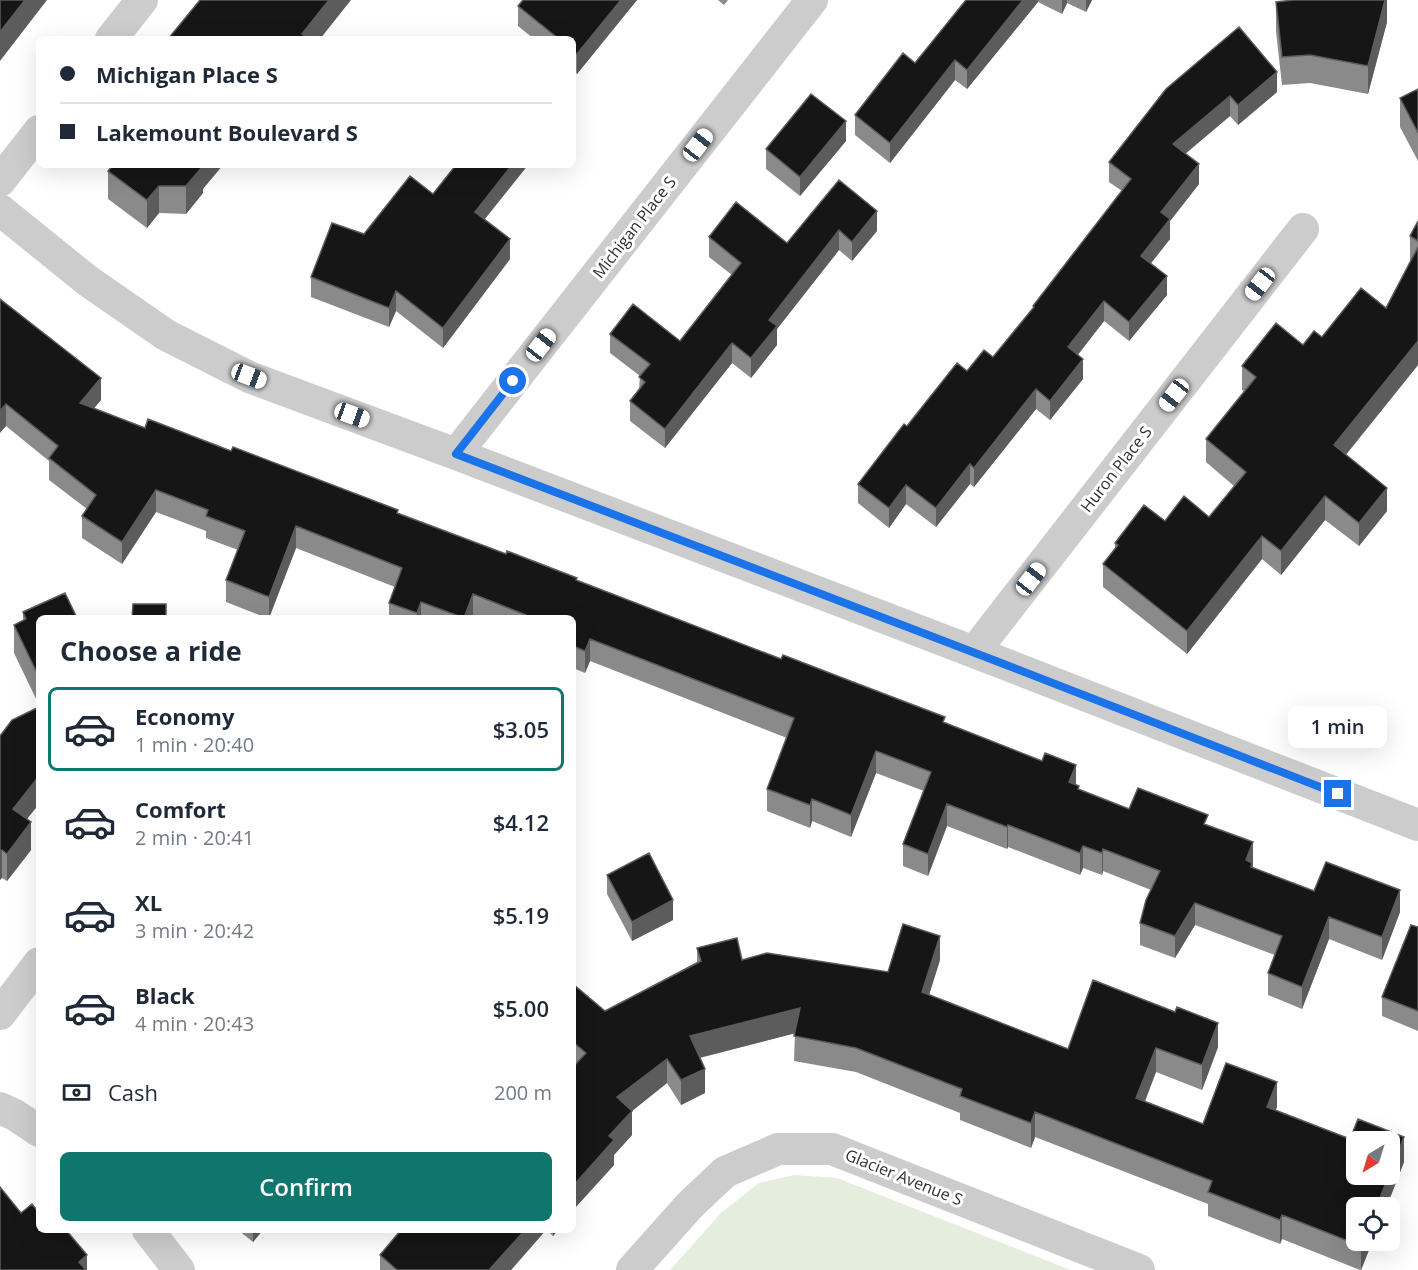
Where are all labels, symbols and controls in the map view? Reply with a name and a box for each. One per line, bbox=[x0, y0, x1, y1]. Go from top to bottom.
text: Michigan Place S bbox=[96, 59, 278, 89]
text: Lakemount Boulevard S bbox=[96, 117, 358, 147]
car bbox=[680, 125, 716, 165]
street label: Michigan Place S bbox=[587, 171, 681, 282]
car bbox=[1242, 264, 1278, 304]
car bbox=[523, 325, 559, 365]
car bbox=[229, 361, 269, 391]
route start bbox=[499, 367, 526, 394]
car bbox=[1156, 375, 1192, 415]
car bbox=[332, 400, 372, 430]
street label: Huron Place S bbox=[1075, 421, 1157, 517]
car bbox=[1013, 559, 1049, 599]
text: Choose a ride bbox=[60, 632, 242, 669]
text: Economy bbox=[135, 701, 234, 731]
icon: car bbox=[63, 702, 117, 756]
callout: 1 min bbox=[1288, 707, 1388, 749]
text: 1 min bbox=[1311, 713, 1365, 740]
text: $3.05 bbox=[493, 714, 549, 744]
text: 1 min · 20:40 bbox=[135, 731, 254, 758]
route end bbox=[1324, 780, 1351, 807]
text: Comfort bbox=[135, 794, 226, 824]
icon: car bbox=[63, 795, 117, 849]
text: $4.12 bbox=[493, 807, 549, 837]
text: 2 min · 20:41 bbox=[135, 824, 254, 851]
text: XL bbox=[135, 887, 162, 917]
icon: car bbox=[63, 888, 117, 942]
text: $5.19 bbox=[493, 900, 549, 930]
text: 3 min · 20:42 bbox=[135, 917, 254, 944]
text: Black bbox=[135, 980, 195, 1010]
icon: car bbox=[63, 981, 117, 1035]
text: $5.00 bbox=[493, 993, 549, 1023]
text: 4 min · 20:43 bbox=[135, 1010, 254, 1037]
icon: cash bbox=[60, 1076, 93, 1109]
text: Cash bbox=[108, 1077, 158, 1107]
text: 200 m bbox=[494, 1079, 552, 1106]
north arrow bbox=[1346, 1131, 1400, 1185]
map controls bbox=[1346, 1131, 1400, 1251]
street label: Glacier Avenue S bbox=[842, 1143, 966, 1211]
button: Confirm bbox=[60, 1152, 552, 1221]
button: locate bbox=[1346, 1197, 1400, 1251]

